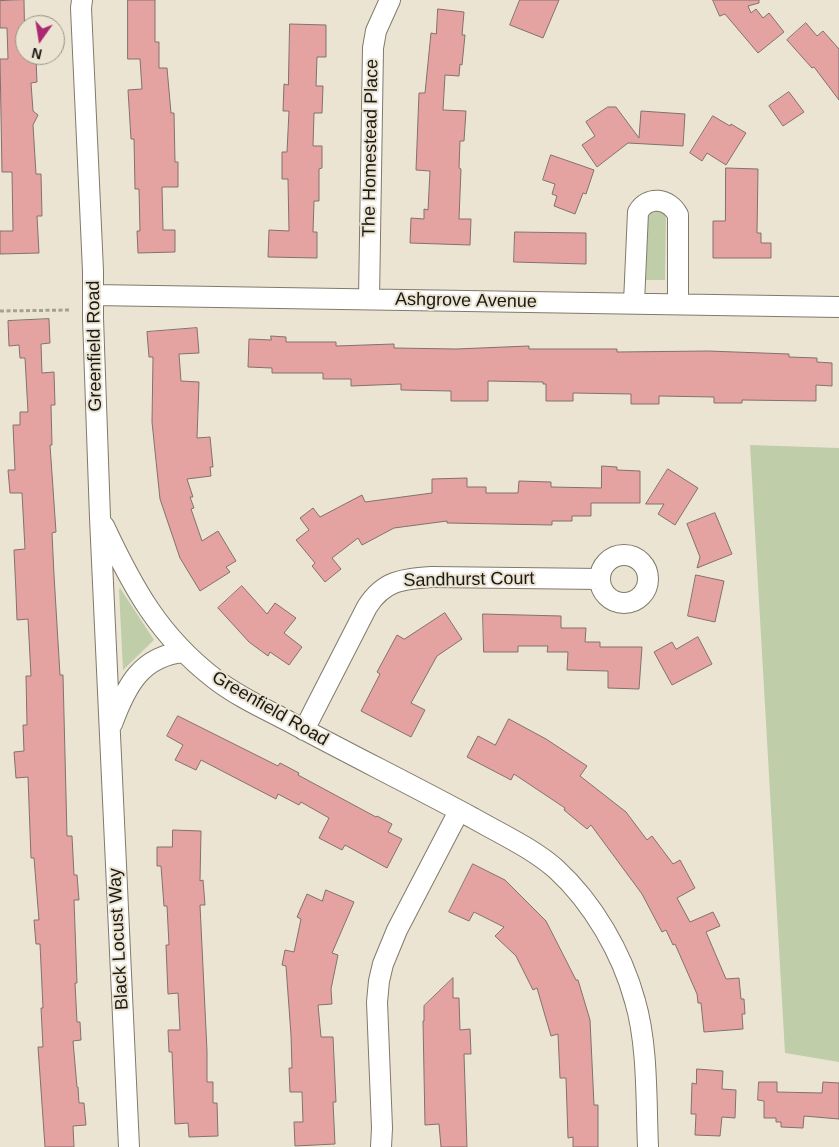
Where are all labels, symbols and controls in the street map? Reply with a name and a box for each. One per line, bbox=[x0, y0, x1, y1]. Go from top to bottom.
north arrow bbox=[15, 15, 65, 65]
text: N bbox=[30, 45, 44, 63]
street label: The Homestead Place bbox=[359, 59, 383, 237]
street label: Greenfield Road bbox=[83, 280, 107, 412]
street label: Ashgrove Avenue bbox=[395, 289, 537, 313]
street label: Sandhurst Court bbox=[403, 568, 535, 592]
street label: Greenfield Road bbox=[208, 667, 332, 751]
street label: Black Locust Way bbox=[104, 867, 134, 1011]

